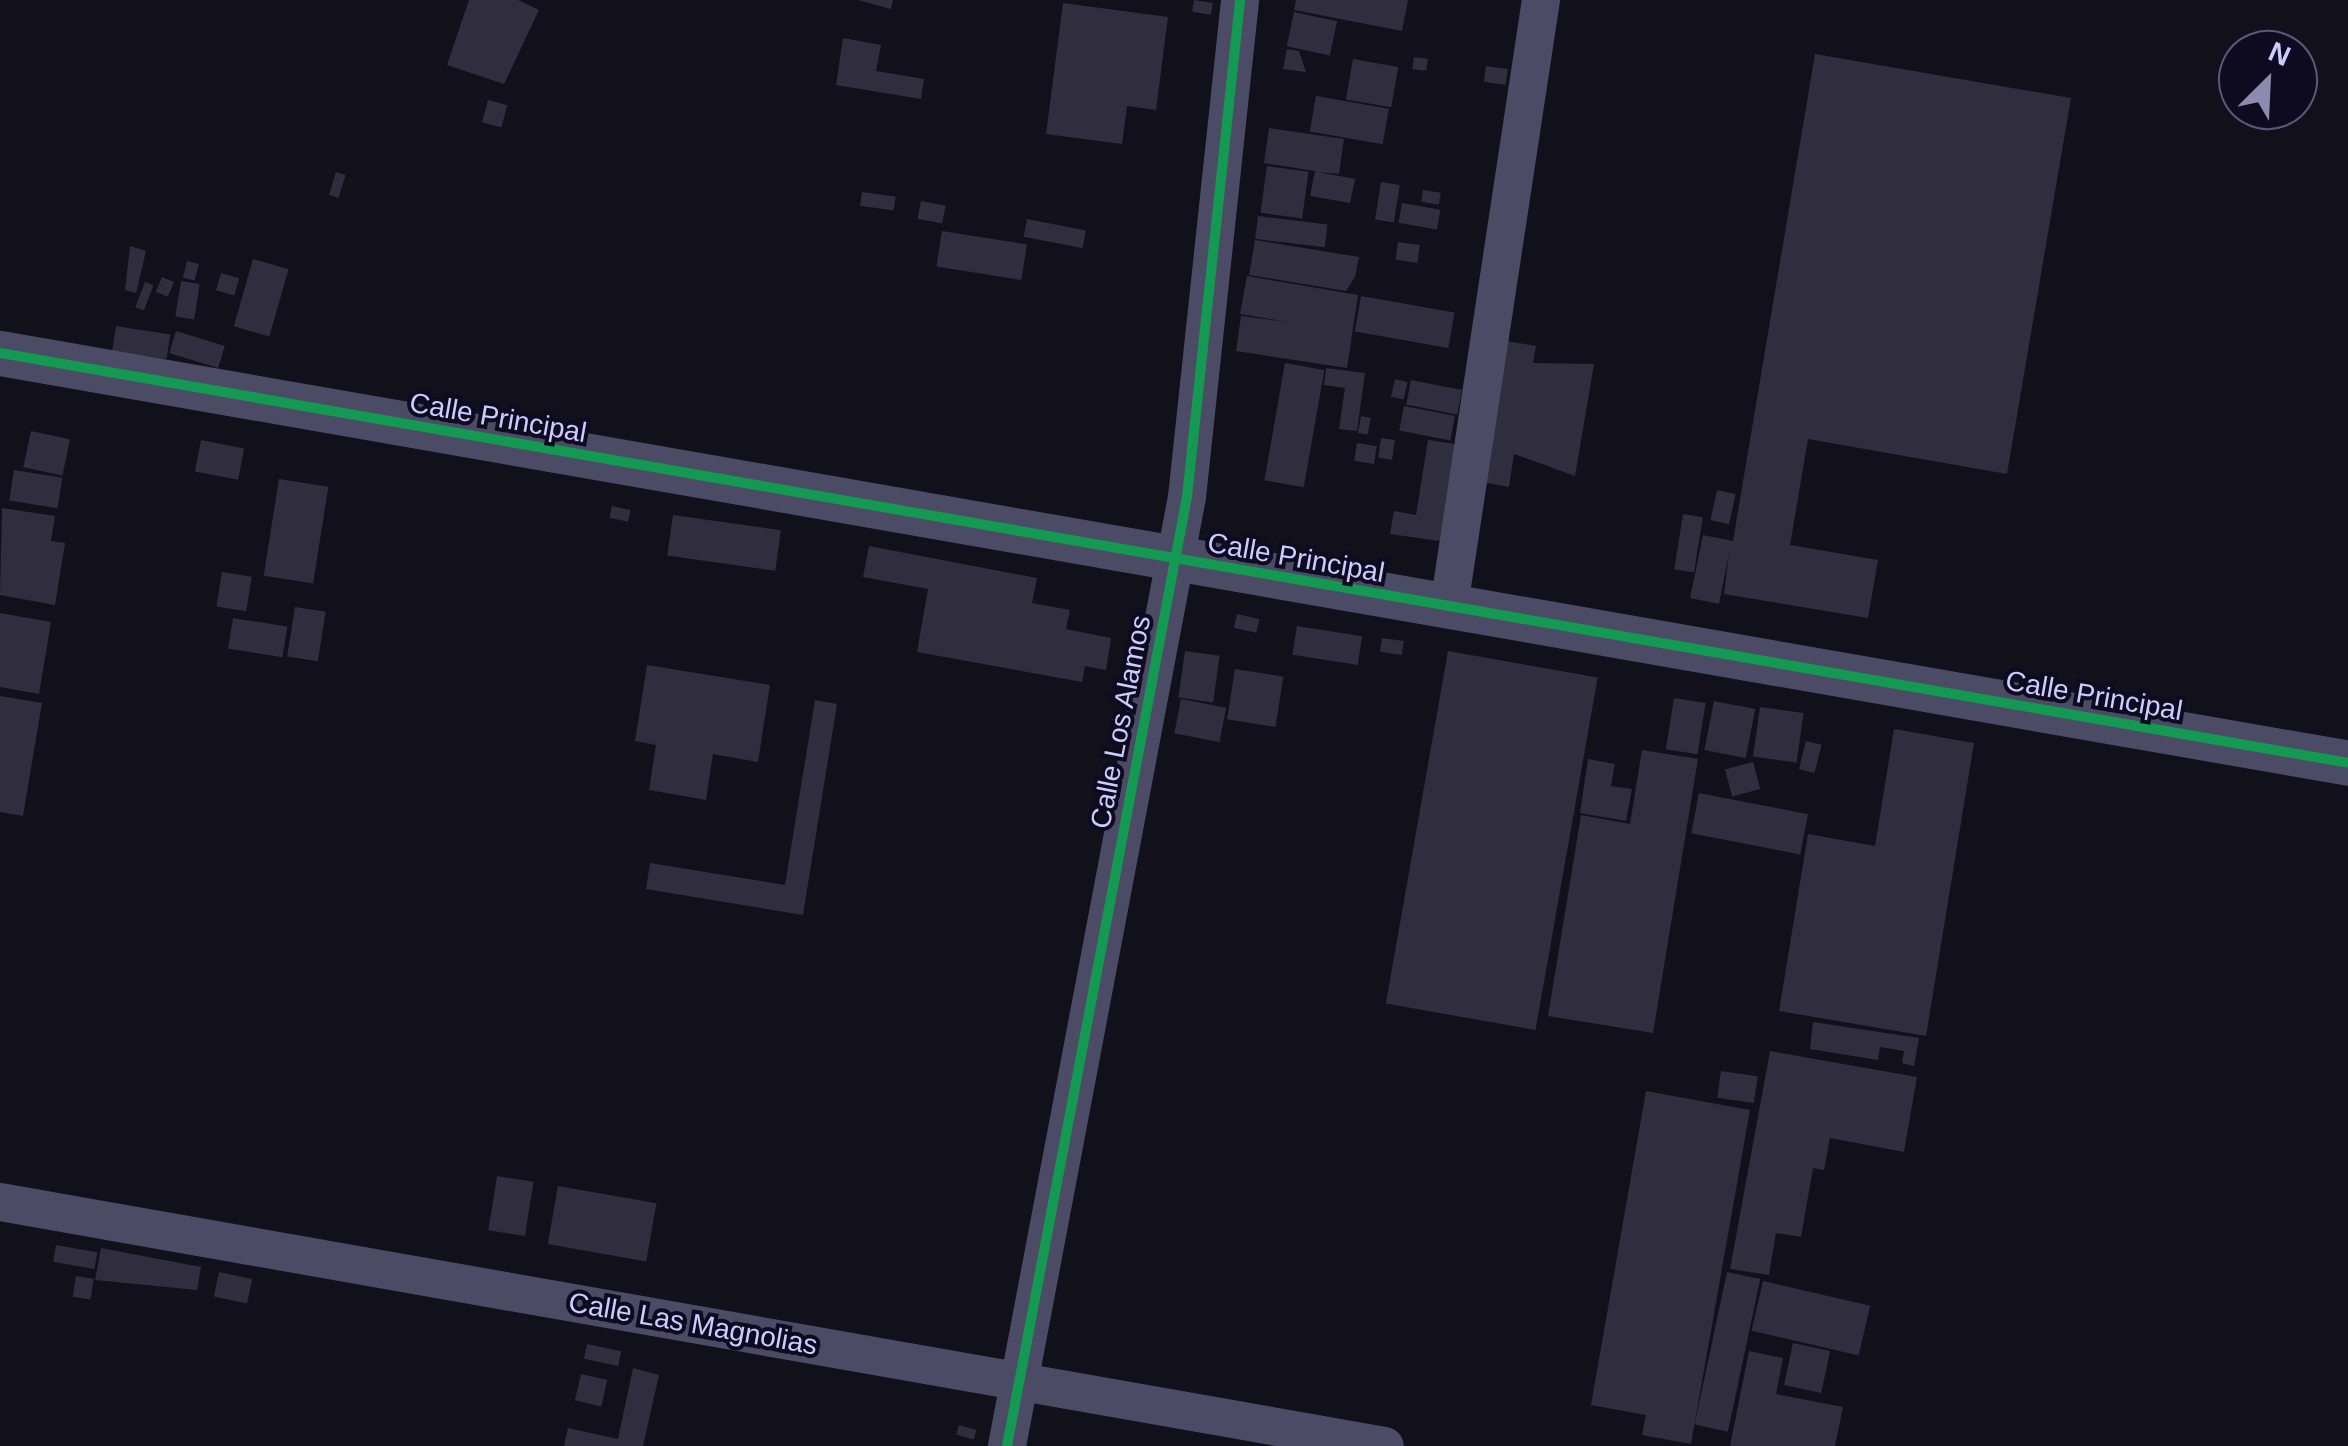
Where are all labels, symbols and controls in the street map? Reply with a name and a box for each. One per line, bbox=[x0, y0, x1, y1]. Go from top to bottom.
north arrow bbox=[2218, 30, 2318, 130]
text: N bbox=[2264, 36, 2295, 72]
street label: Calle Principal bbox=[407, 386, 589, 450]
street label: Calle Principal bbox=[1205, 526, 1387, 590]
street label: Calle Los Alamos bbox=[1084, 612, 1158, 832]
street label: Calle Principal bbox=[2003, 664, 2185, 728]
street label: Calle Las Magnolias bbox=[566, 1286, 820, 1362]

